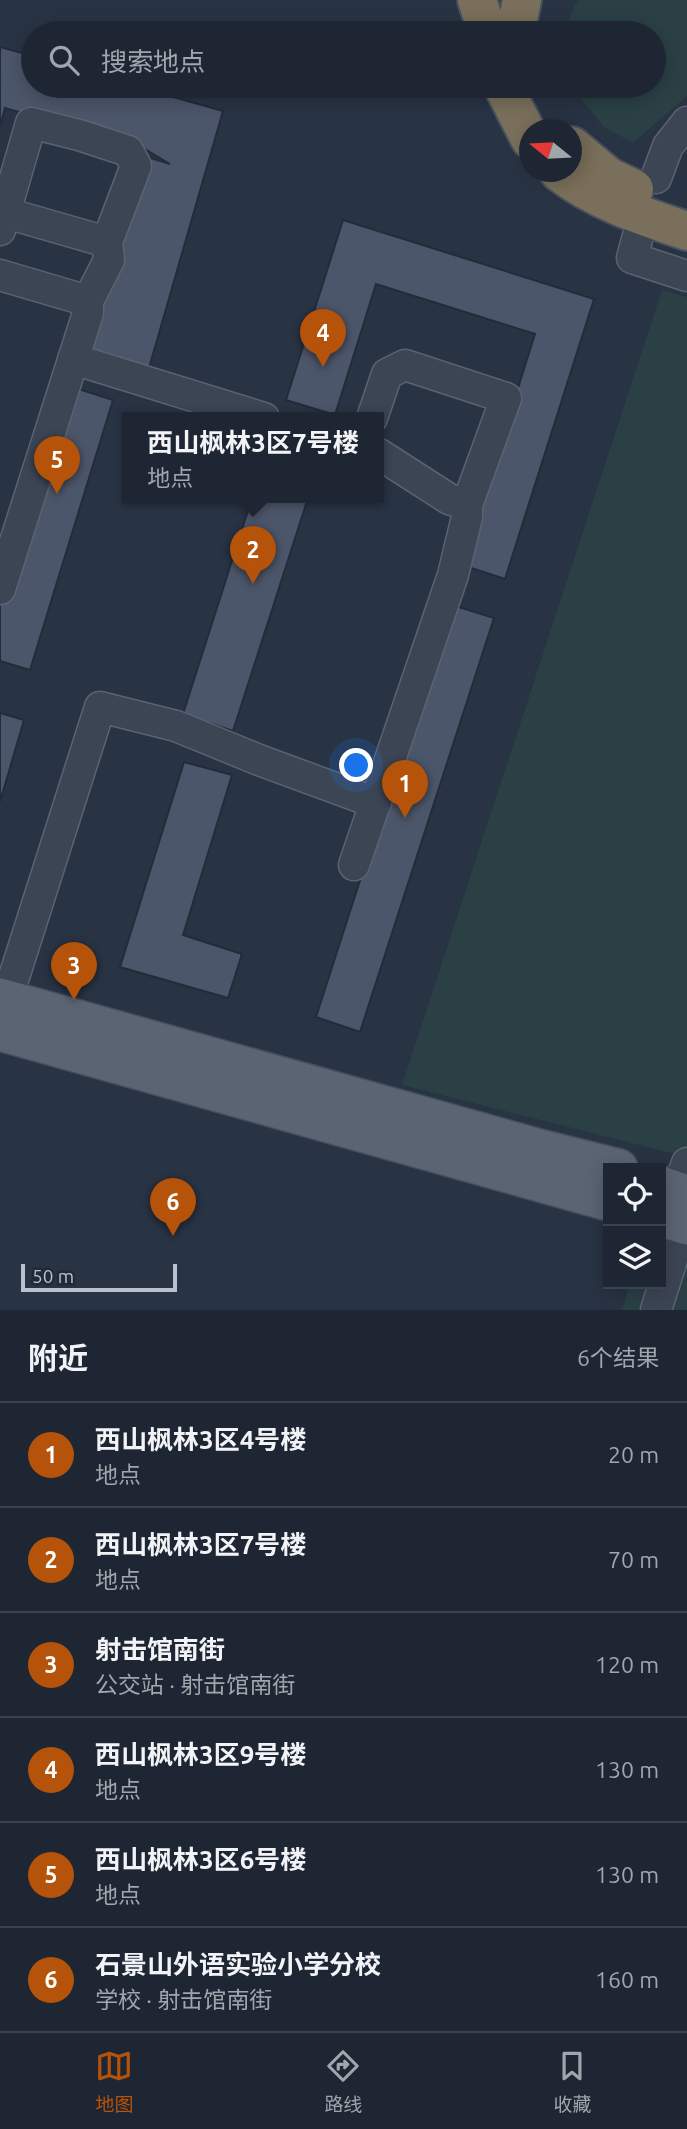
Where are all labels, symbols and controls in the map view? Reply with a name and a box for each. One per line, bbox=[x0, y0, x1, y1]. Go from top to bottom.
search box bbox=[21, 21, 666, 98]
icon: search bbox=[45, 41, 83, 79]
text: 搜索地点 bbox=[101, 47, 205, 76]
north arrow bbox=[519, 119, 582, 182]
pin: 4 bbox=[300, 309, 346, 367]
popup bbox=[122, 412, 384, 503]
text: 西山枫林3区7号楼 bbox=[147, 428, 359, 457]
pin: 5 bbox=[34, 436, 80, 494]
text: 地点 bbox=[147, 465, 193, 490]
pin: 2 bbox=[230, 526, 276, 584]
your location bbox=[339, 748, 373, 782]
pin: 1 bbox=[382, 760, 428, 818]
pin: 3 bbox=[51, 942, 97, 1000]
map controls bbox=[603, 1163, 666, 1289]
button: locate bbox=[603, 1163, 666, 1226]
pin: 6 bbox=[150, 1178, 196, 1236]
button: layers bbox=[603, 1226, 666, 1289]
scale bar bbox=[21, 1261, 177, 1293]
text: 50 m bbox=[32, 1265, 74, 1287]
text: 附近 bbox=[28, 1341, 88, 1375]
text: 6个结果 bbox=[577, 1345, 659, 1370]
text: 西山枫林3区4号楼 bbox=[95, 1425, 306, 1454]
text: 1 bbox=[45, 1442, 57, 1467]
text: 20 m bbox=[608, 1442, 659, 1467]
text: 地点 bbox=[95, 1462, 141, 1487]
text: 西山枫林3区7号楼 bbox=[95, 1530, 306, 1559]
text: 2 bbox=[45, 1547, 57, 1572]
text: 70 m bbox=[608, 1547, 659, 1572]
text: 地点 bbox=[95, 1567, 141, 1592]
text: 射击馆南街 bbox=[95, 1635, 225, 1664]
text: 3 bbox=[45, 1652, 57, 1677]
text: 120 m bbox=[595, 1652, 659, 1677]
text: 公交站 · 射击馆南街 bbox=[95, 1672, 295, 1697]
text: 西山枫林3区9号楼 bbox=[95, 1740, 306, 1769]
text: 4 bbox=[45, 1757, 57, 1782]
text: 130 m bbox=[595, 1757, 659, 1782]
text: 地点 bbox=[95, 1777, 141, 1802]
text: 西山枫林3区6号楼 bbox=[95, 1845, 306, 1874]
text: 5 bbox=[45, 1862, 57, 1887]
text: 130 m bbox=[595, 1862, 659, 1887]
text: 地点 bbox=[95, 1882, 141, 1907]
text: 石景山外语实验小学分校 bbox=[95, 1950, 381, 1979]
text: 6 bbox=[45, 1967, 57, 1992]
text: 160 m bbox=[595, 1967, 659, 1992]
text: 学校 · 射击馆南街 bbox=[95, 1987, 272, 2012]
tab: 地图 bbox=[95, 2047, 134, 2116]
tab: 路线 bbox=[324, 2047, 363, 2116]
tab: 收藏 bbox=[553, 2047, 592, 2116]

